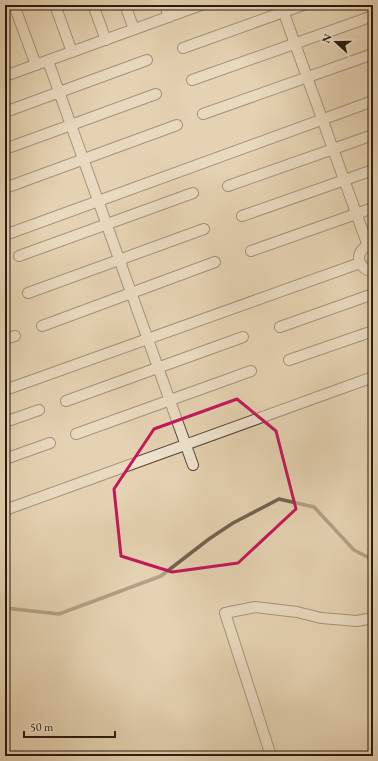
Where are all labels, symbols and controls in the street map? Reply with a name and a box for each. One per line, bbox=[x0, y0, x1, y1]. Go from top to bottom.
north arrow bbox=[316, 22, 356, 62]
text: N bbox=[319, 32, 335, 45]
scale bar bbox=[24, 713, 115, 739]
text: 50 m bbox=[30, 719, 54, 735]

